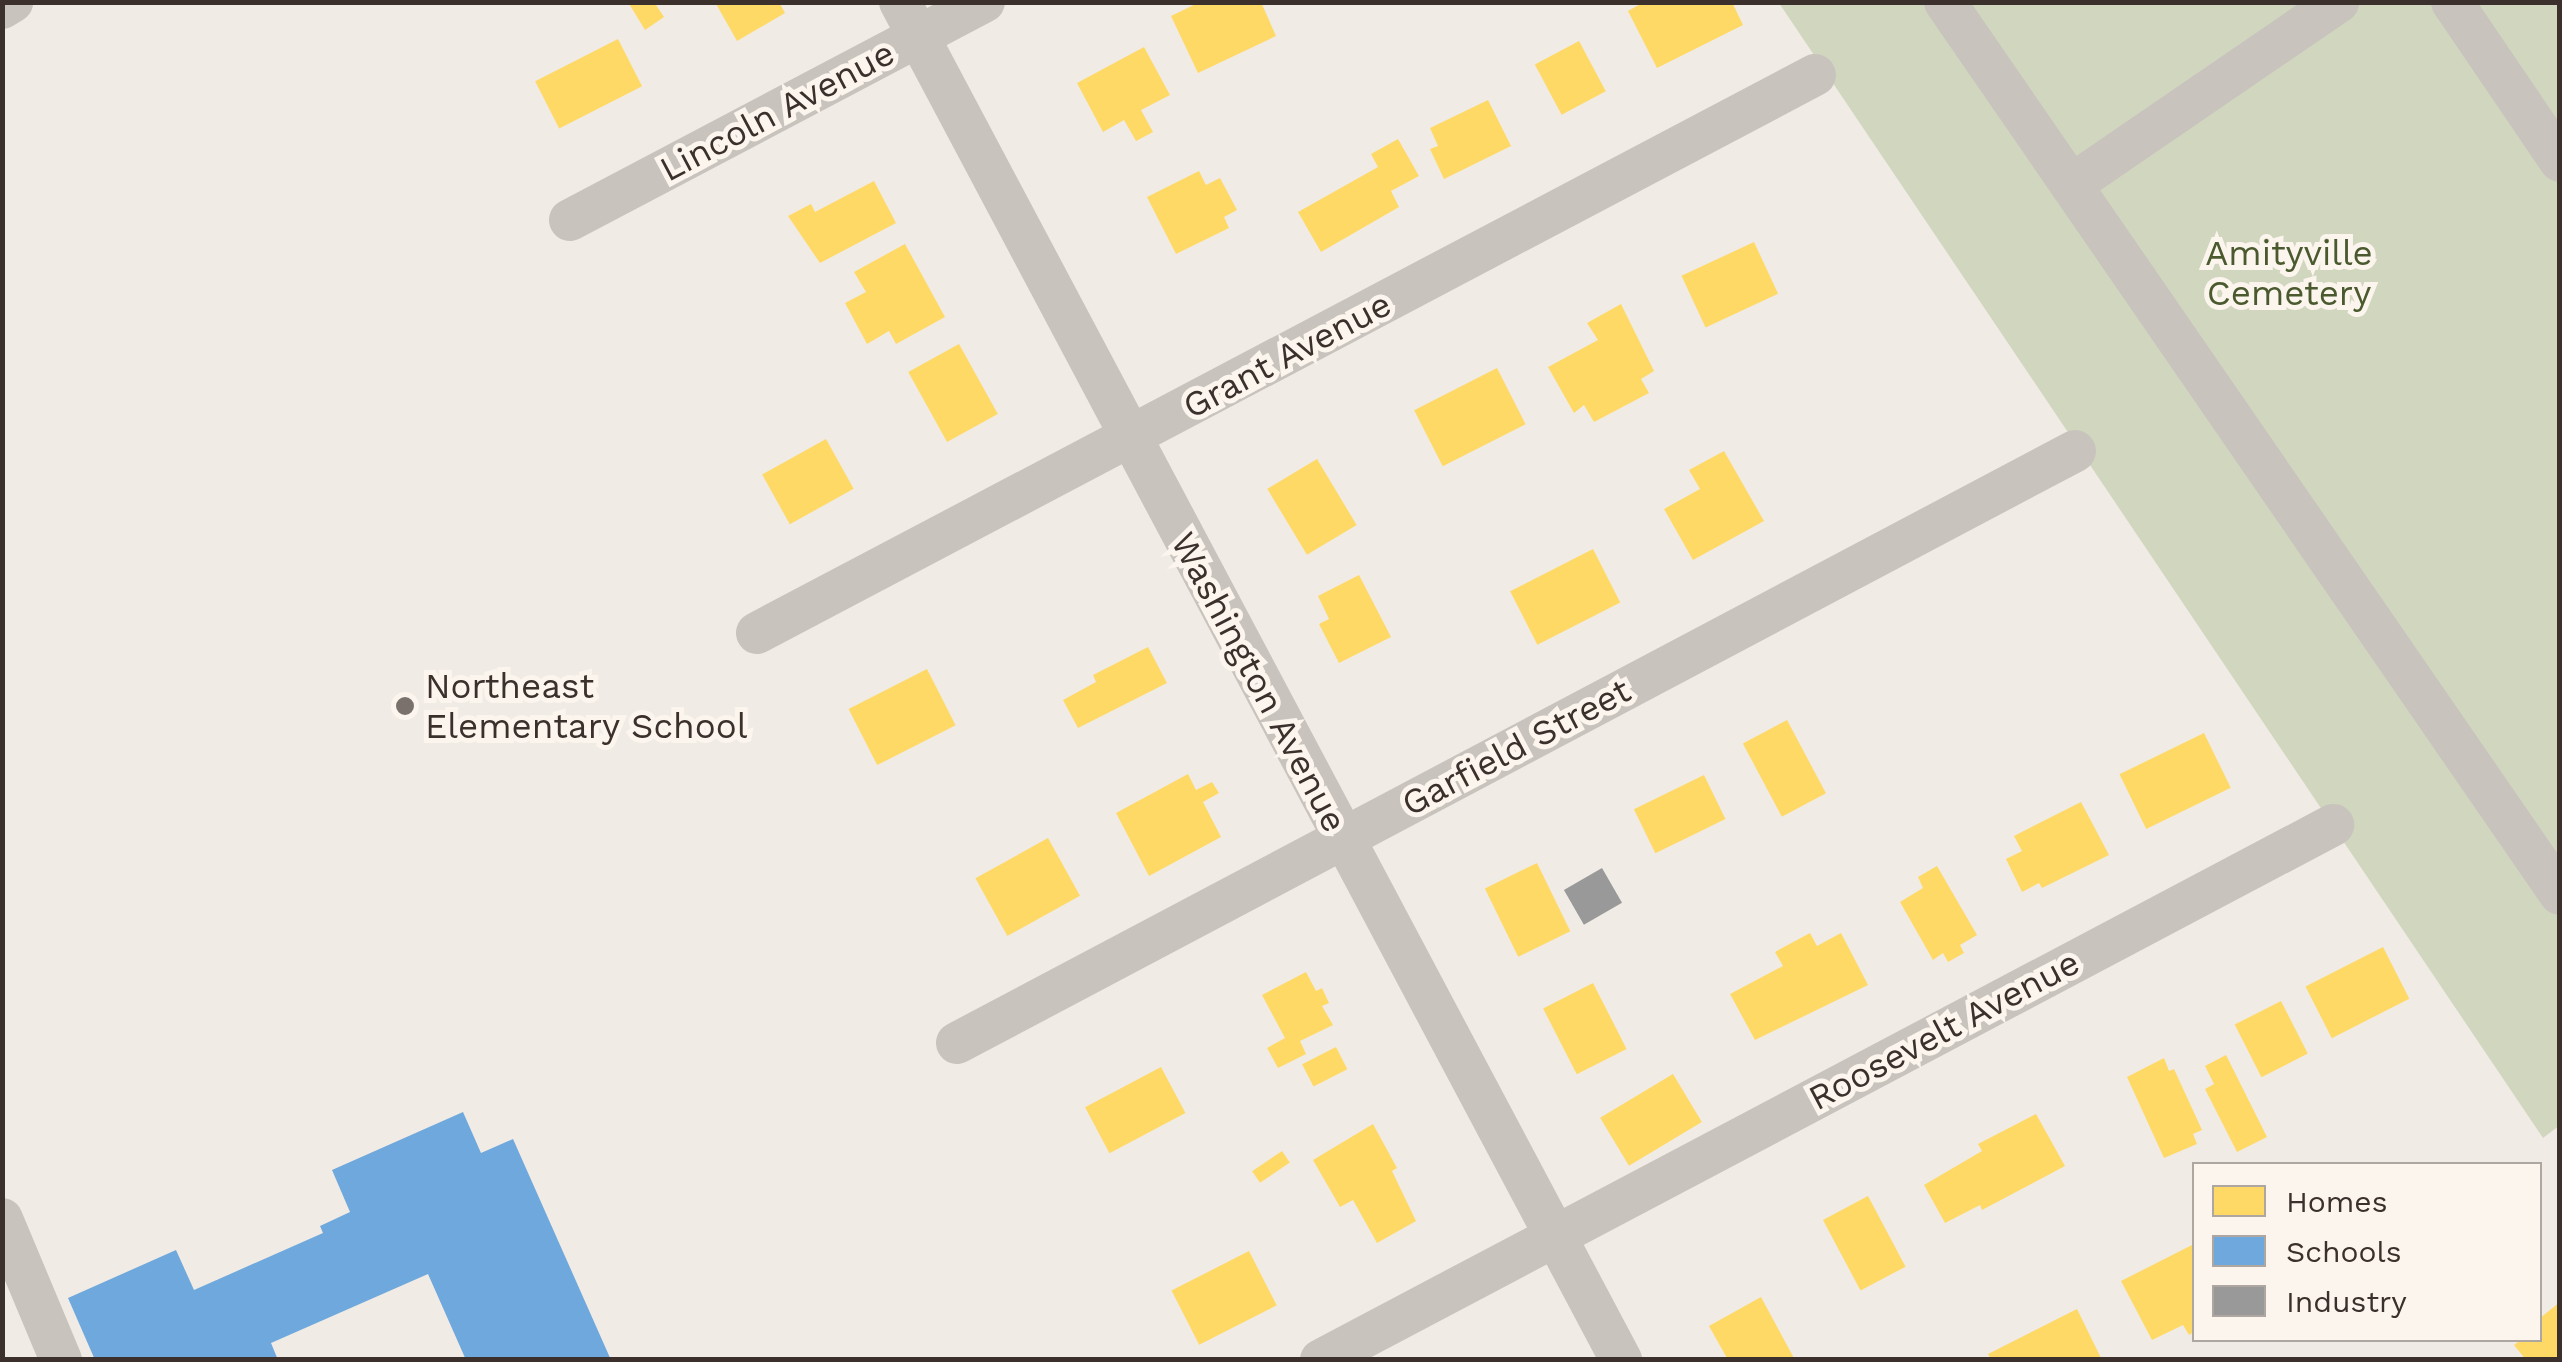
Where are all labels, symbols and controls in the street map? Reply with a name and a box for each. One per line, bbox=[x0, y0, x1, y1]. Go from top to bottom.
street label: Lincoln Avenue bbox=[652, 31, 902, 191]
park label: Amityville Cemetery bbox=[2205, 232, 2373, 314]
street label: Grant Avenue bbox=[1175, 282, 1399, 428]
street label: Washington Avenue bbox=[1162, 524, 1356, 840]
place label: Northeast Elementary School bbox=[425, 665, 748, 747]
street label: Garfield Street bbox=[1395, 669, 1637, 825]
marker: Northeast Elementary School bbox=[394, 695, 416, 717]
street label: Roosevelt Avenue bbox=[1801, 941, 2087, 1119]
legend bbox=[2192, 1162, 2542, 1342]
text: Homes bbox=[2286, 1184, 2388, 1219]
text: Schools bbox=[2286, 1234, 2402, 1269]
text: Industry bbox=[2286, 1284, 2407, 1319]

